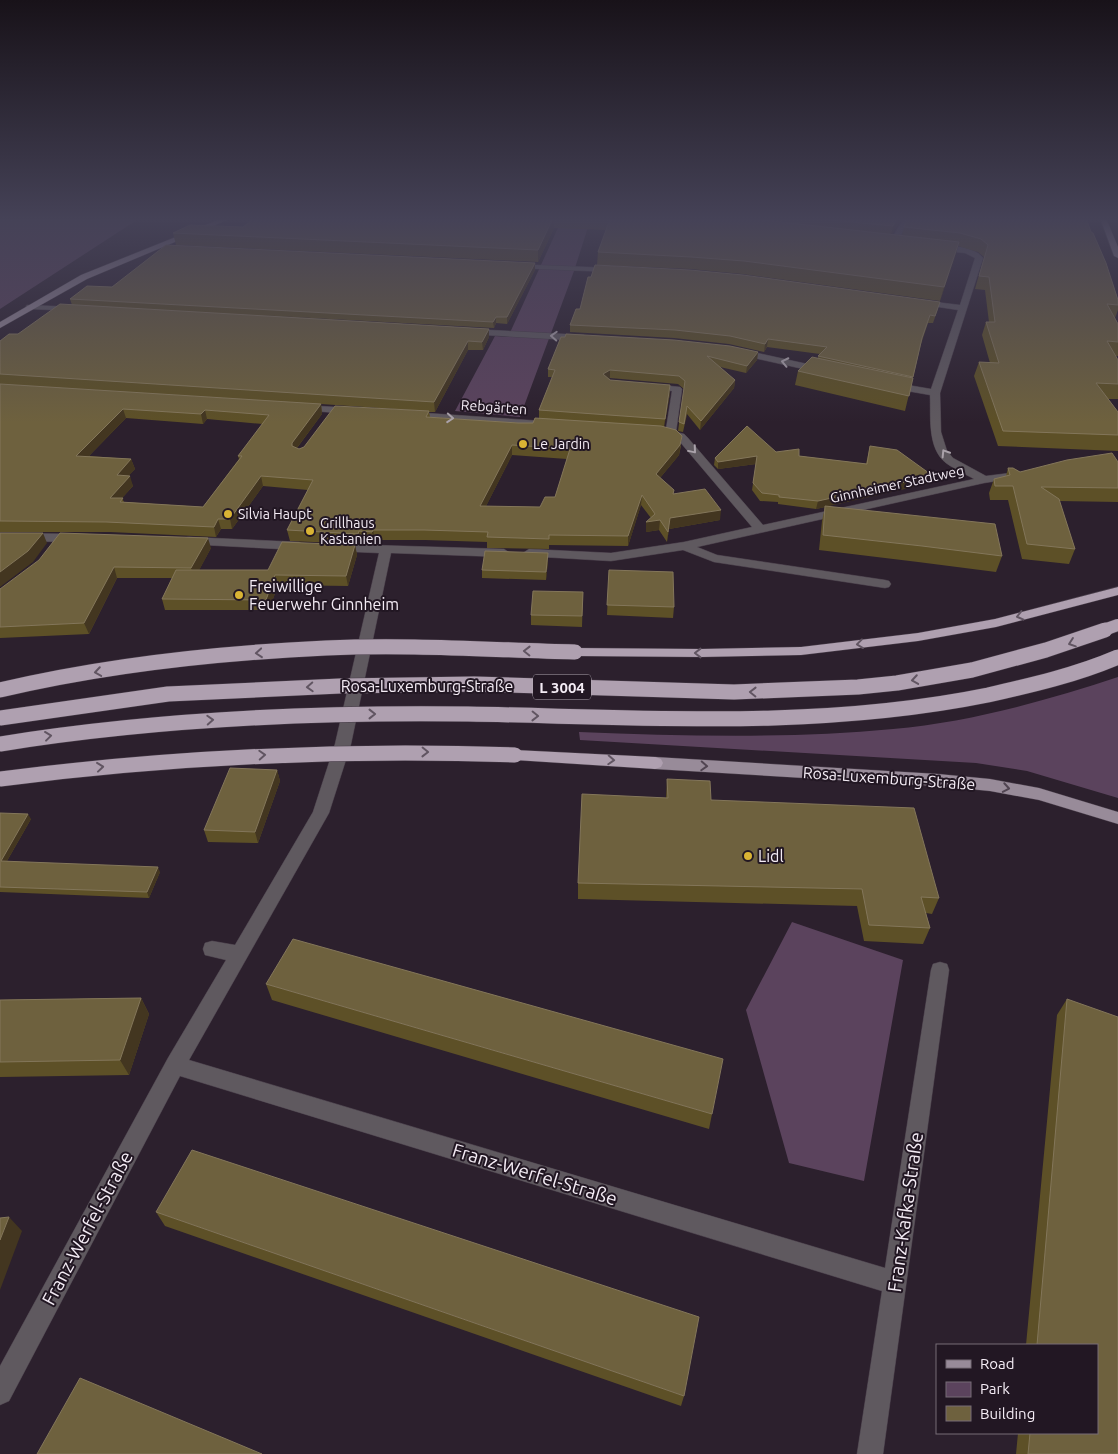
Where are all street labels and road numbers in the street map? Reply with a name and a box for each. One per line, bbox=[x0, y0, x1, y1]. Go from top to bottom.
street label: Rebgärten bbox=[460, 397, 528, 417]
street label: Ginnheimer Stadtweg bbox=[829, 462, 965, 506]
road number: L 3004 bbox=[533, 674, 591, 700]
street label: Rosa-Luxemburg-Straße bbox=[341, 677, 513, 695]
street label: Rosa-Luxemburg-Straße bbox=[802, 763, 976, 793]
street label: Franz-Kafka-Straße bbox=[883, 1131, 927, 1293]
street label: Franz-Werfel-Straße bbox=[450, 1138, 620, 1210]
street label: Franz-Werfel-Straße bbox=[37, 1147, 137, 1309]

